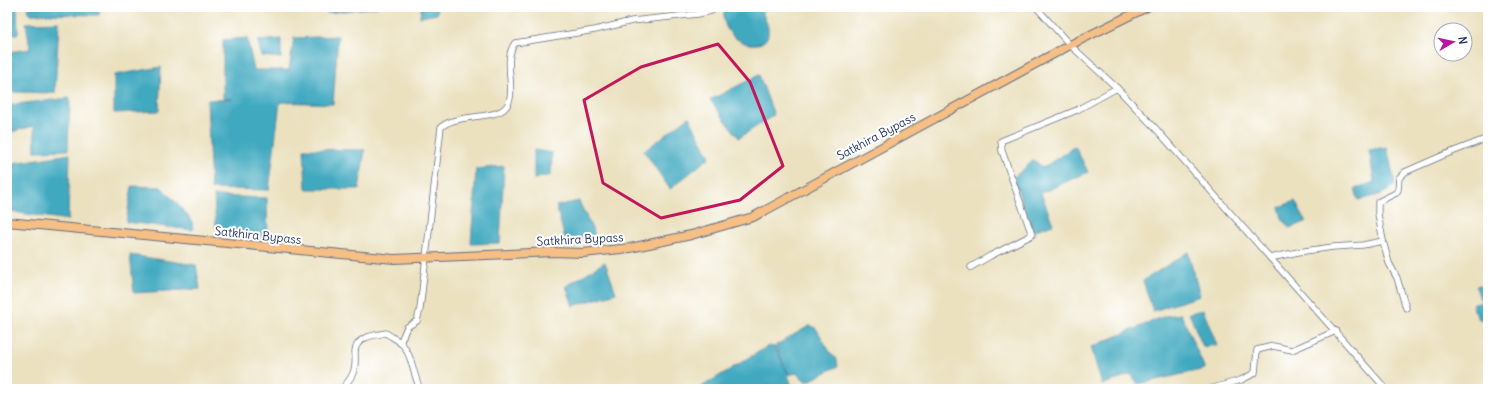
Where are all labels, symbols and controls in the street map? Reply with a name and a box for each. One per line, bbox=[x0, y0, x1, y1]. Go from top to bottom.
north arrow bbox=[1433, 22, 1473, 62]
text: N bbox=[1455, 36, 1470, 45]
street label: Satkhira Bypass bbox=[834, 109, 918, 163]
street label: Satkhira Bypass bbox=[214, 223, 302, 247]
street label: Satkhira Bypass bbox=[536, 229, 624, 249]

